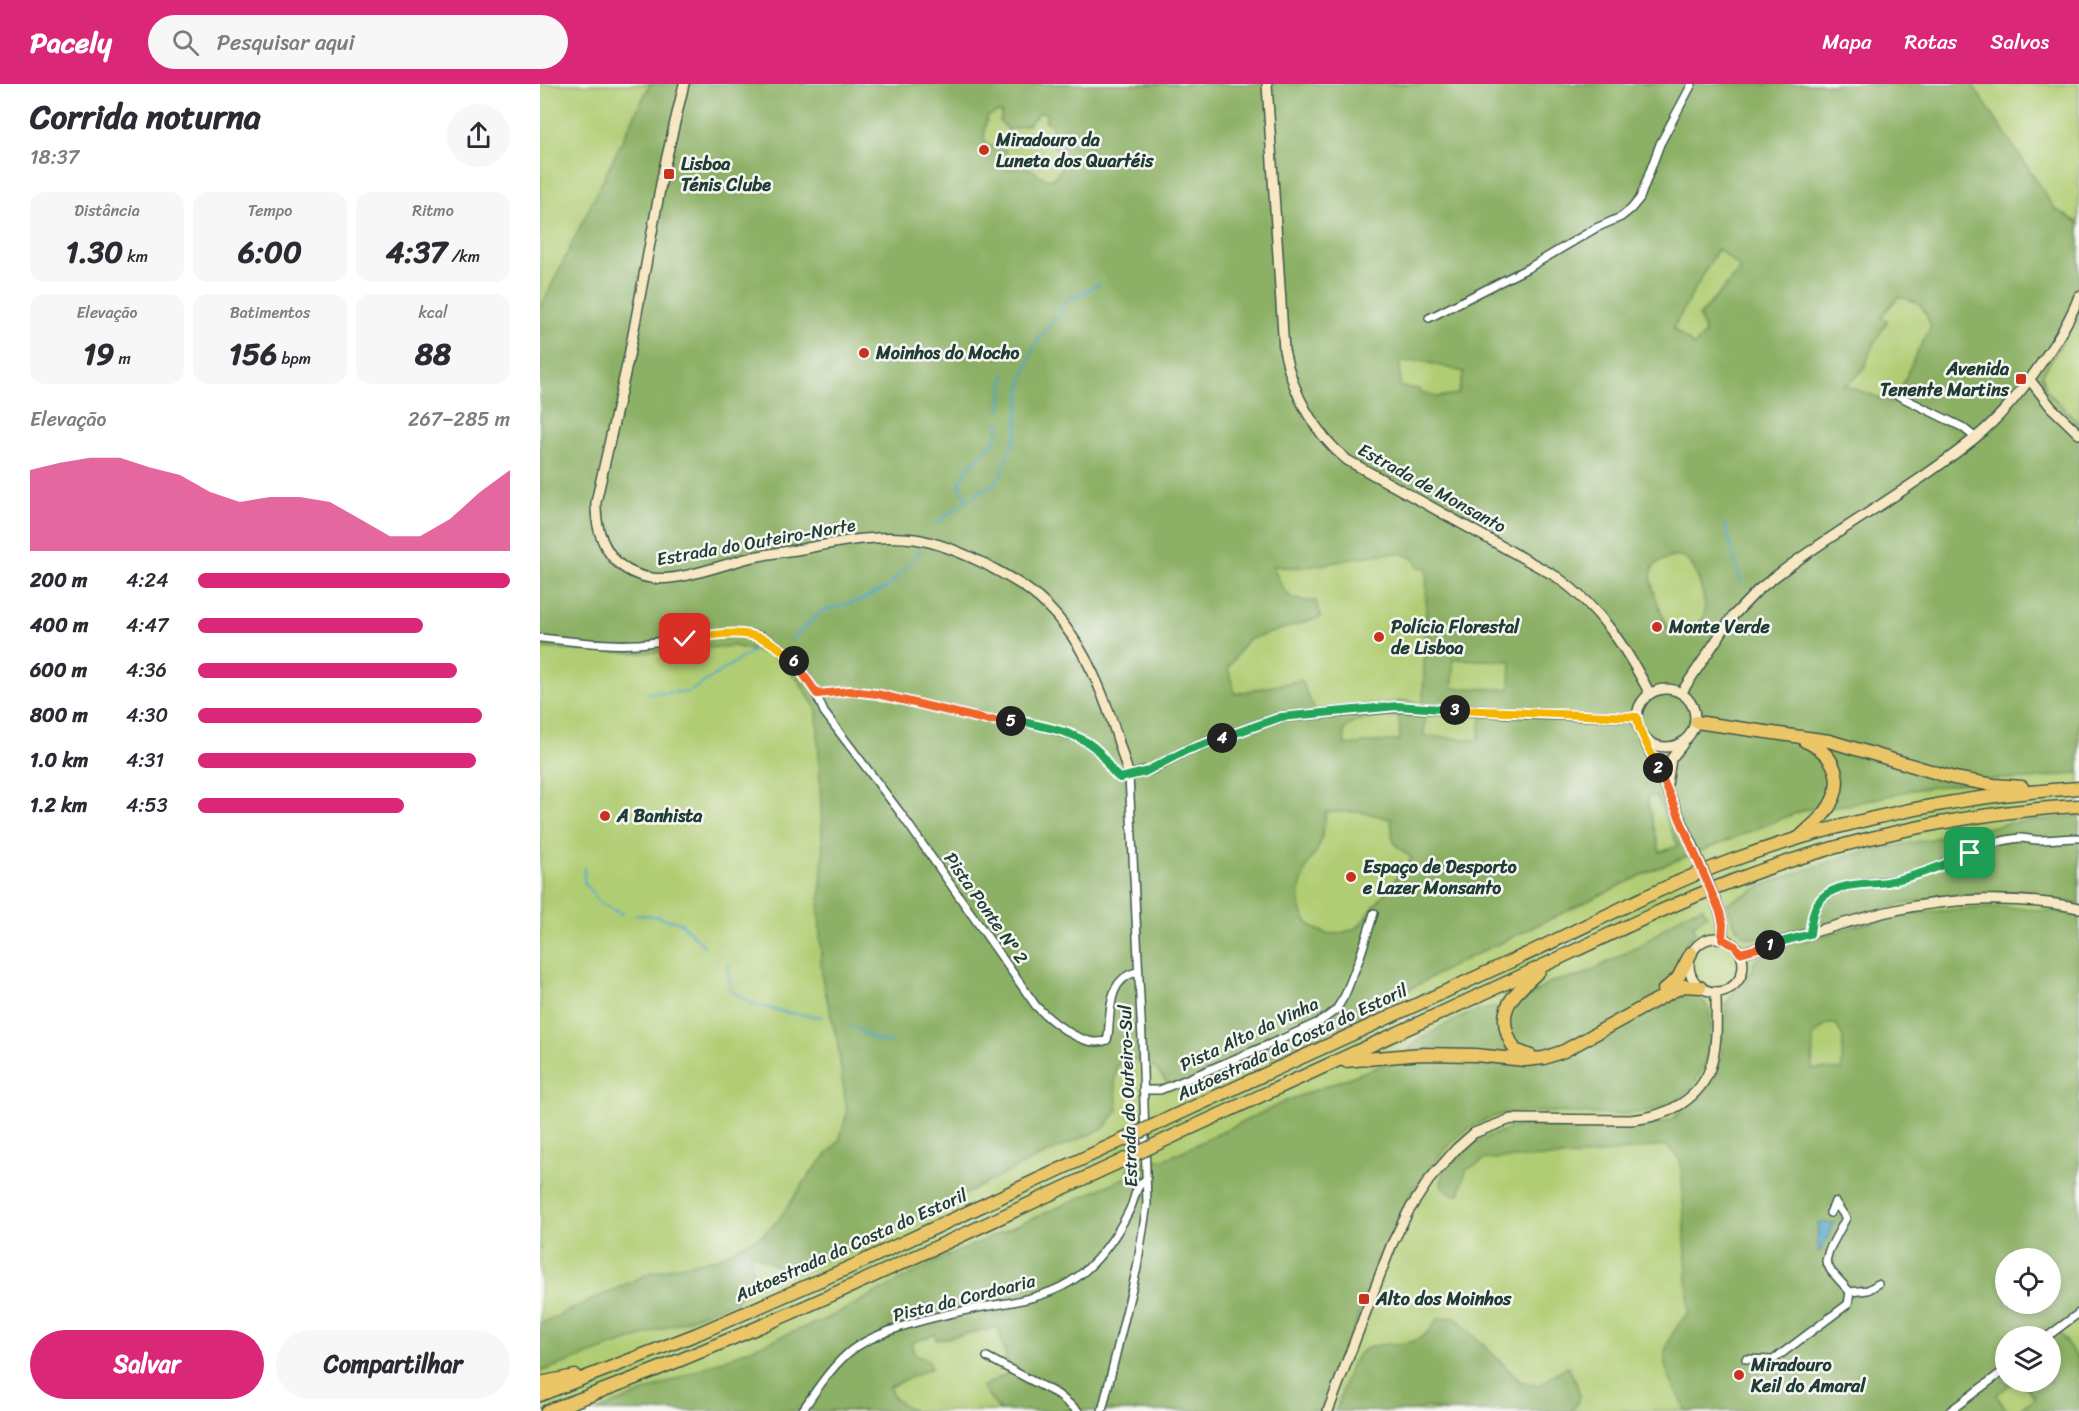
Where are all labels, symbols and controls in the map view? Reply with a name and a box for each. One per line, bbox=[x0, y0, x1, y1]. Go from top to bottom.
search box bbox=[148, 15, 568, 69]
text: Pacely bbox=[30, 18, 112, 67]
text: Pesquisar aqui bbox=[217, 23, 355, 62]
text: Mapa bbox=[1822, 23, 1871, 61]
text: Rotas bbox=[1904, 23, 1957, 61]
text: Salvos bbox=[1990, 23, 2049, 61]
icon: search bbox=[169, 26, 202, 59]
text: Corrida noturna bbox=[30, 88, 261, 146]
button: share bbox=[447, 104, 510, 167]
place label: Miradouro da Luneta dos Quartéis bbox=[995, 124, 1154, 177]
text: 18:37 bbox=[30, 140, 79, 175]
marker: Miradouro da Luneta dos Quartéis bbox=[977, 143, 991, 157]
place label: Lisboa Ténis Clube bbox=[681, 148, 771, 201]
marker: Lisboa Ténis Clube bbox=[662, 167, 676, 181]
text: Distância bbox=[74, 196, 140, 225]
text: Tempo bbox=[248, 196, 292, 225]
text: Ritmo bbox=[412, 196, 454, 225]
text: 1.30 bbox=[66, 225, 123, 279]
text: 6:00 bbox=[238, 225, 302, 279]
text: 4:37 bbox=[386, 225, 447, 279]
text: km bbox=[123, 242, 148, 271]
text: /km bbox=[447, 242, 480, 271]
text: Elevação bbox=[76, 298, 138, 327]
text: Batimentos bbox=[230, 298, 310, 327]
text: kcal bbox=[418, 298, 448, 327]
text: 19 bbox=[83, 327, 114, 381]
text: 156 bbox=[229, 327, 277, 381]
text: 88 bbox=[415, 327, 451, 381]
place label: Moinhos do Mocho bbox=[875, 337, 1019, 369]
text: m bbox=[114, 344, 131, 373]
text: bpm bbox=[277, 344, 311, 373]
marker: Moinhos do Mocho bbox=[857, 346, 871, 360]
place label: Avenida Tenente Martins bbox=[1880, 353, 2010, 406]
marker: Avenida Tenente Martins bbox=[2014, 372, 2028, 386]
text: Elevação bbox=[30, 402, 106, 437]
text: 267–285 m bbox=[408, 402, 510, 437]
street label: Estrada de Monsanto bbox=[1352, 434, 1512, 542]
street label: Estrada do Outeiro-Norte bbox=[654, 509, 858, 575]
text: 200 m bbox=[30, 563, 87, 598]
text: 4:24 bbox=[126, 563, 169, 598]
text: 400 m bbox=[30, 608, 88, 643]
text: 4:47 bbox=[126, 608, 168, 643]
place label: Polícia Florestal de Lisboa bbox=[1391, 611, 1520, 664]
place label: Monte Verde bbox=[1668, 611, 1771, 643]
pin bbox=[659, 613, 710, 664]
marker: Monte Verde bbox=[1650, 620, 1664, 634]
icon: check bbox=[668, 622, 701, 655]
marker: Polícia Florestal de Lisboa bbox=[1372, 630, 1386, 644]
pin: 6 bbox=[779, 646, 809, 676]
text: 6 bbox=[789, 646, 799, 675]
text: 600 m bbox=[30, 653, 87, 688]
text: 4:36 bbox=[126, 653, 167, 688]
pin: 3 bbox=[1440, 695, 1470, 725]
text: 3 bbox=[1451, 695, 1459, 724]
text: 800 m bbox=[30, 698, 88, 733]
text: 4:30 bbox=[126, 698, 168, 733]
pin: 5 bbox=[996, 706, 1026, 736]
text: 5 bbox=[1006, 706, 1016, 735]
pin: 4 bbox=[1207, 723, 1237, 753]
text: 4 bbox=[1217, 723, 1227, 752]
text: 1.0 km bbox=[30, 743, 88, 778]
text: 4:31 bbox=[126, 743, 164, 778]
pin: 2 bbox=[1643, 753, 1673, 783]
text: 2 bbox=[1653, 753, 1663, 782]
text: 1.2 km bbox=[30, 788, 87, 823]
text: 4:53 bbox=[126, 788, 168, 823]
place label: A Banhista bbox=[616, 800, 703, 832]
marker: A Banhista bbox=[598, 809, 612, 823]
pin bbox=[1944, 827, 1995, 878]
icon: arrive bbox=[1953, 836, 1986, 869]
street label: Pista Ponte Nº 2 bbox=[935, 845, 1037, 971]
place label: Espaço de Desporto e Lazer Monsanto bbox=[1362, 851, 1517, 904]
marker: Espaço de Desporto e Lazer Monsanto bbox=[1344, 870, 1358, 884]
pin: 1 bbox=[1755, 930, 1785, 960]
text: 1 bbox=[1767, 930, 1773, 959]
street label: Autoestrada da Costa do Estoril bbox=[1170, 974, 1414, 1110]
street label: Pista Alto da Vinha bbox=[1174, 988, 1324, 1080]
street label: Estrada do Outeiro-Sul bbox=[1109, 1003, 1147, 1188]
street label: Autoestrada da Costa do Estoril bbox=[729, 1179, 973, 1311]
map controls bbox=[1995, 1248, 2061, 1392]
button: locate bbox=[1995, 1248, 2061, 1314]
street label: Pista da Cordoaria bbox=[889, 1265, 1040, 1331]
place label: Alto dos Moinhos bbox=[1375, 1283, 1512, 1315]
marker: Alto dos Moinhos bbox=[1357, 1292, 1371, 1306]
button: layers bbox=[1995, 1326, 2061, 1392]
button: Salvar bbox=[30, 1330, 264, 1399]
button: Compartilhar bbox=[276, 1330, 510, 1399]
place label: Miradouro Keil do Amaral bbox=[1750, 1349, 1866, 1402]
marker: Miradouro Keil do Amaral bbox=[1732, 1368, 1746, 1382]

